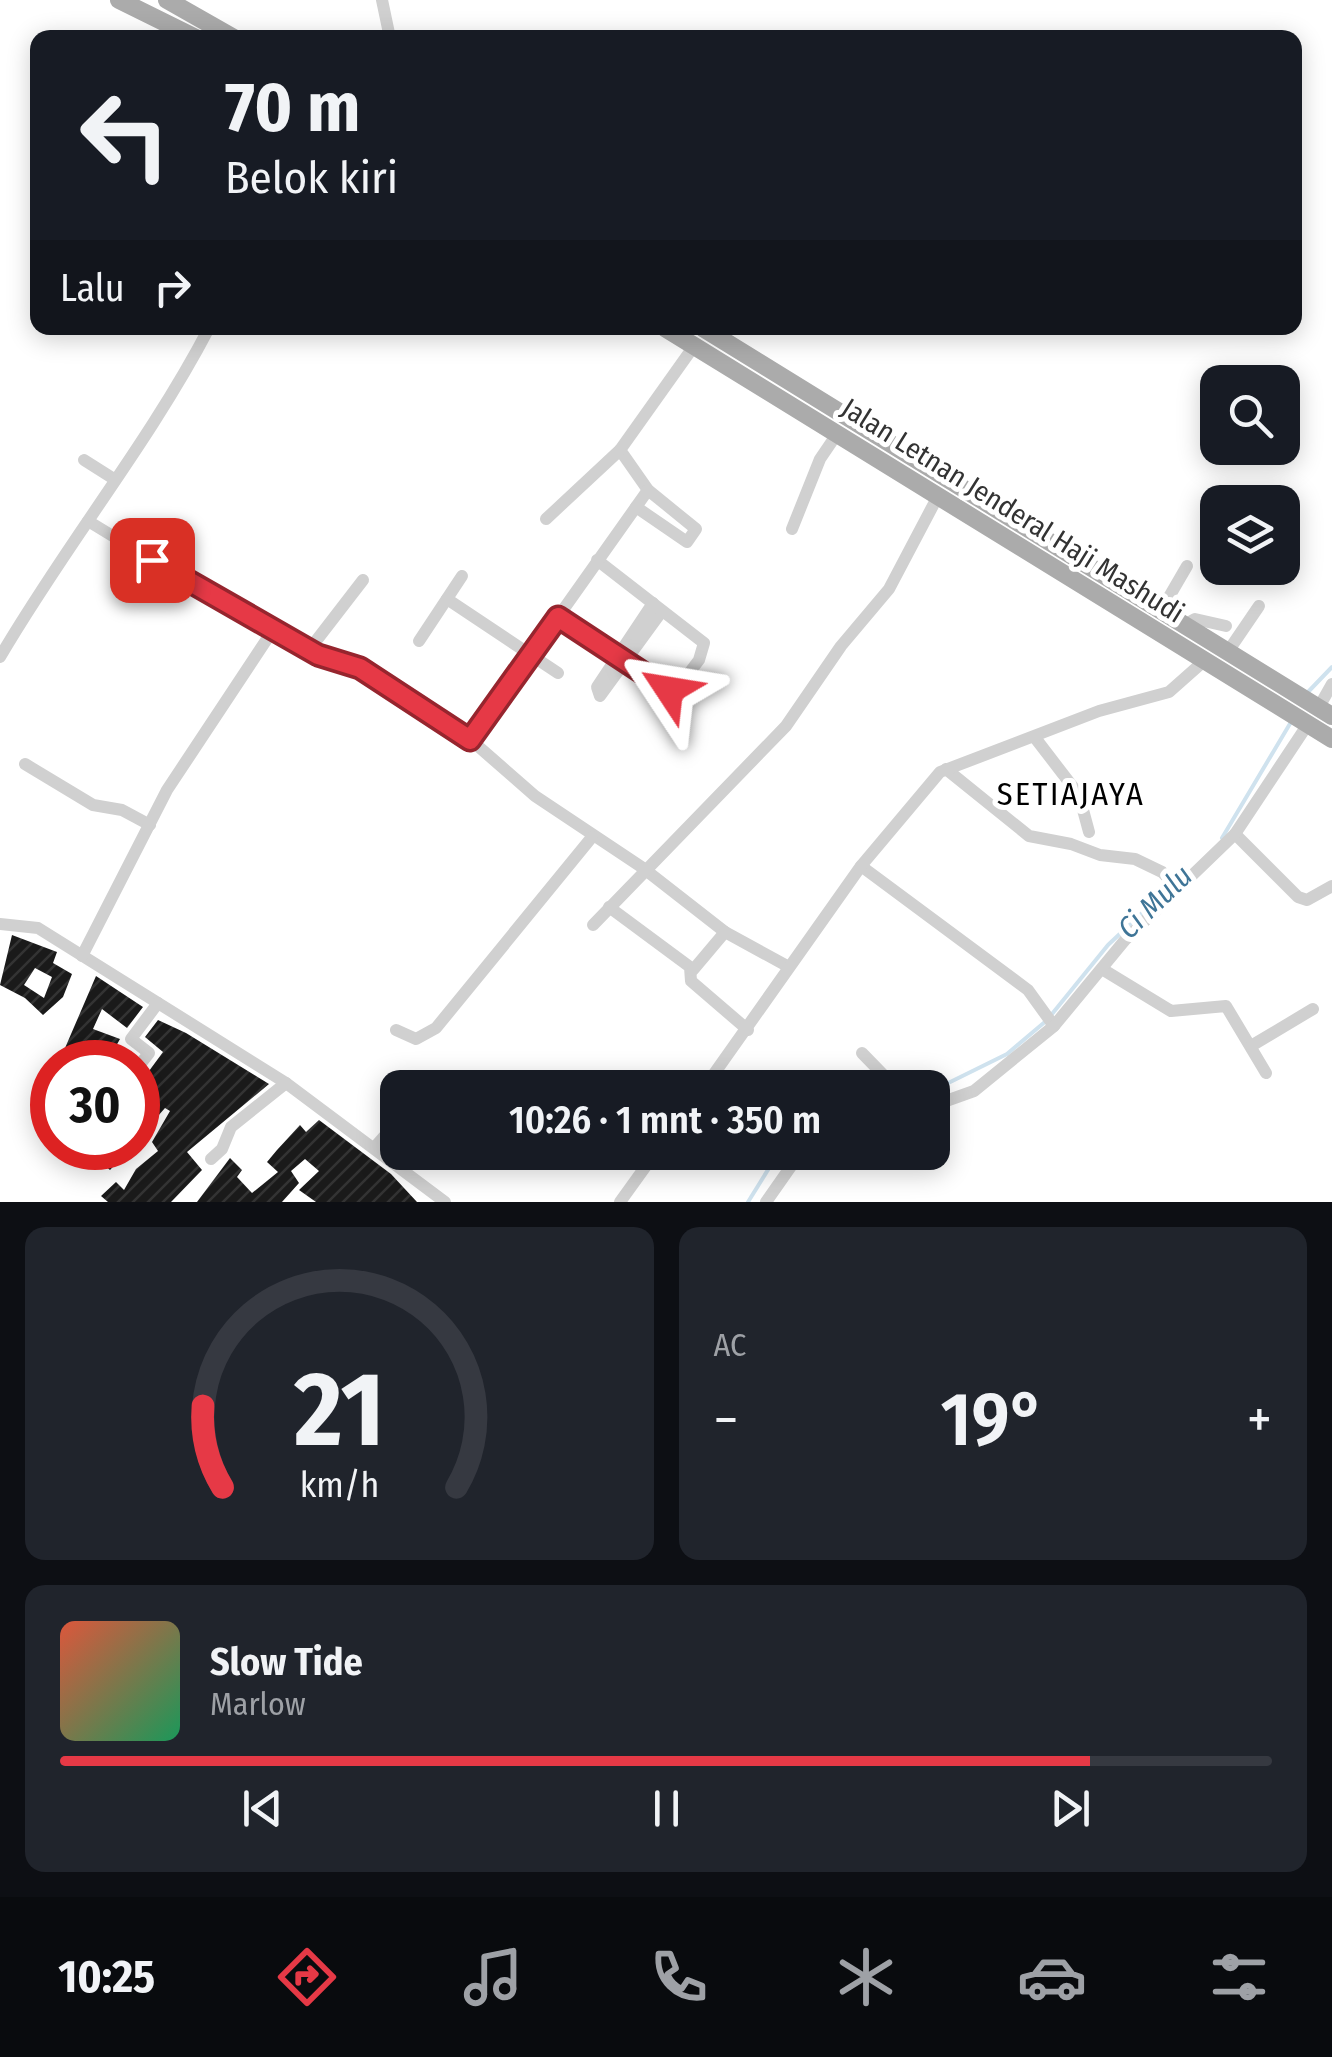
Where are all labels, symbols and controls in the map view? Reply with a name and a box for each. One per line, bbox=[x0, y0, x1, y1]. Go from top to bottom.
text: 70 m bbox=[225, 66, 360, 150]
icon: left bbox=[60, 70, 190, 200]
text: Belok kiri bbox=[225, 151, 398, 205]
icon: right bbox=[145, 260, 200, 315]
text: Lalu bbox=[60, 265, 125, 311]
map controls bbox=[1200, 365, 1300, 585]
button: search bbox=[1200, 365, 1300, 465]
street label: Jalan Letnan Jenderal Haji Mashudi bbox=[836, 391, 1190, 630]
button: layers bbox=[1200, 485, 1300, 585]
pin bbox=[110, 518, 195, 603]
icon: arrive bbox=[125, 533, 180, 588]
position arrow bbox=[617, 638, 721, 742]
district label: SETIAJAYA bbox=[997, 775, 1145, 813]
water label: Ci Mulu bbox=[1110, 858, 1200, 946]
speed limit sign: 30 bbox=[30, 1040, 160, 1170]
text: 10:26 · 1 mnt · 350 m bbox=[509, 1097, 821, 1143]
text: AC bbox=[714, 1326, 746, 1364]
text: 21 bbox=[293, 1348, 384, 1473]
text: 19° bbox=[940, 1375, 1045, 1465]
text: − bbox=[714, 1387, 738, 1453]
text: + bbox=[1247, 1387, 1272, 1453]
text: km/h bbox=[299, 1464, 379, 1506]
text: Slow Tide bbox=[210, 1639, 363, 1685]
text: Marlow bbox=[210, 1685, 306, 1723]
icon: previous bbox=[235, 1781, 290, 1836]
icon: pause bbox=[639, 1781, 694, 1836]
icon: next bbox=[1043, 1781, 1098, 1836]
icon: directions bbox=[272, 1942, 342, 2012]
icon: music bbox=[458, 1942, 528, 2012]
icon: phone bbox=[644, 1942, 714, 2012]
icon: climate bbox=[831, 1942, 901, 2012]
icon: car bbox=[1017, 1942, 1087, 2012]
icon: filters bbox=[1204, 1942, 1274, 2012]
text: 10:25 bbox=[58, 1950, 155, 2004]

